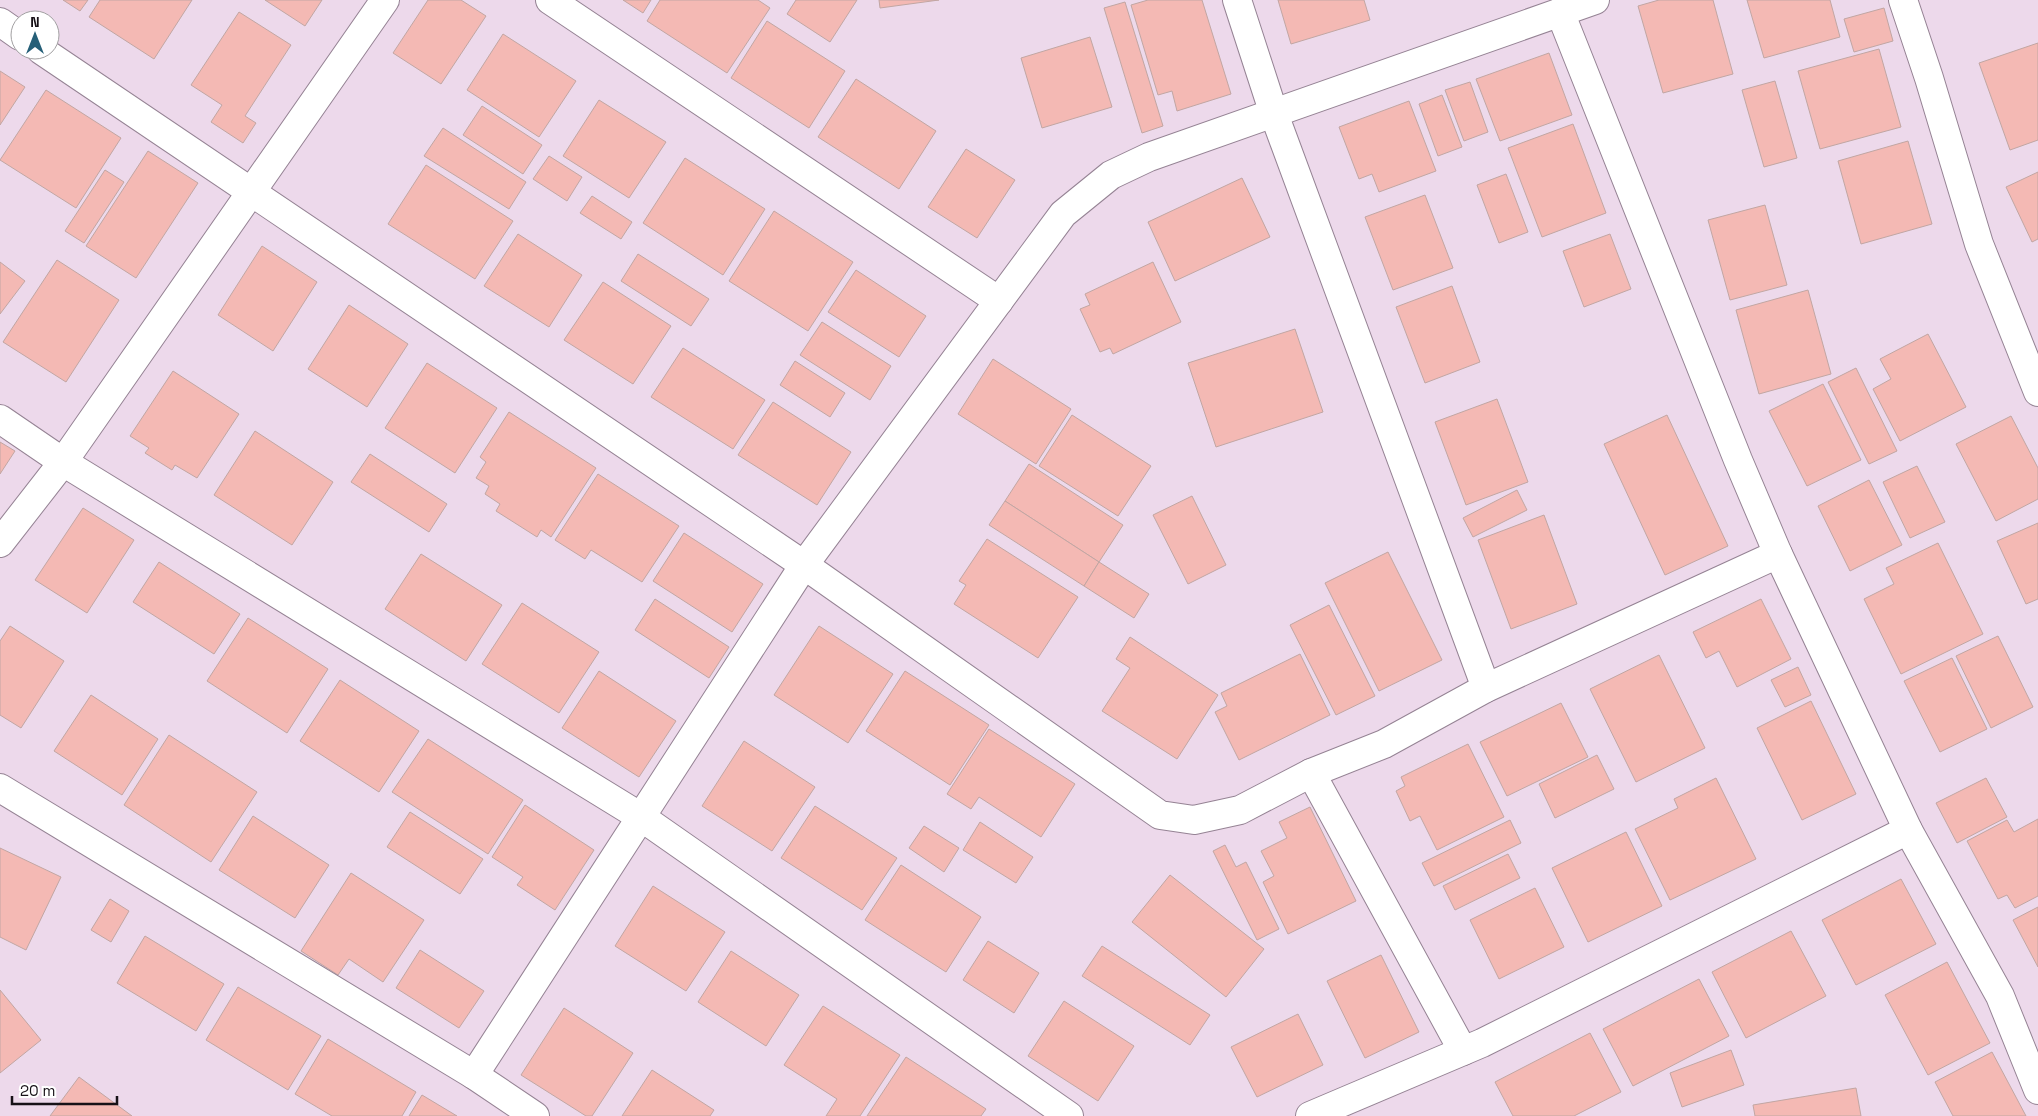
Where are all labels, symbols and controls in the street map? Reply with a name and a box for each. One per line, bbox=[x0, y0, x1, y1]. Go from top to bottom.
north arrow bbox=[10, 10, 60, 60]
text: N bbox=[30, 13, 40, 31]
scale bar bbox=[12, 1074, 118, 1106]
text: 20 m bbox=[20, 1081, 55, 1100]

